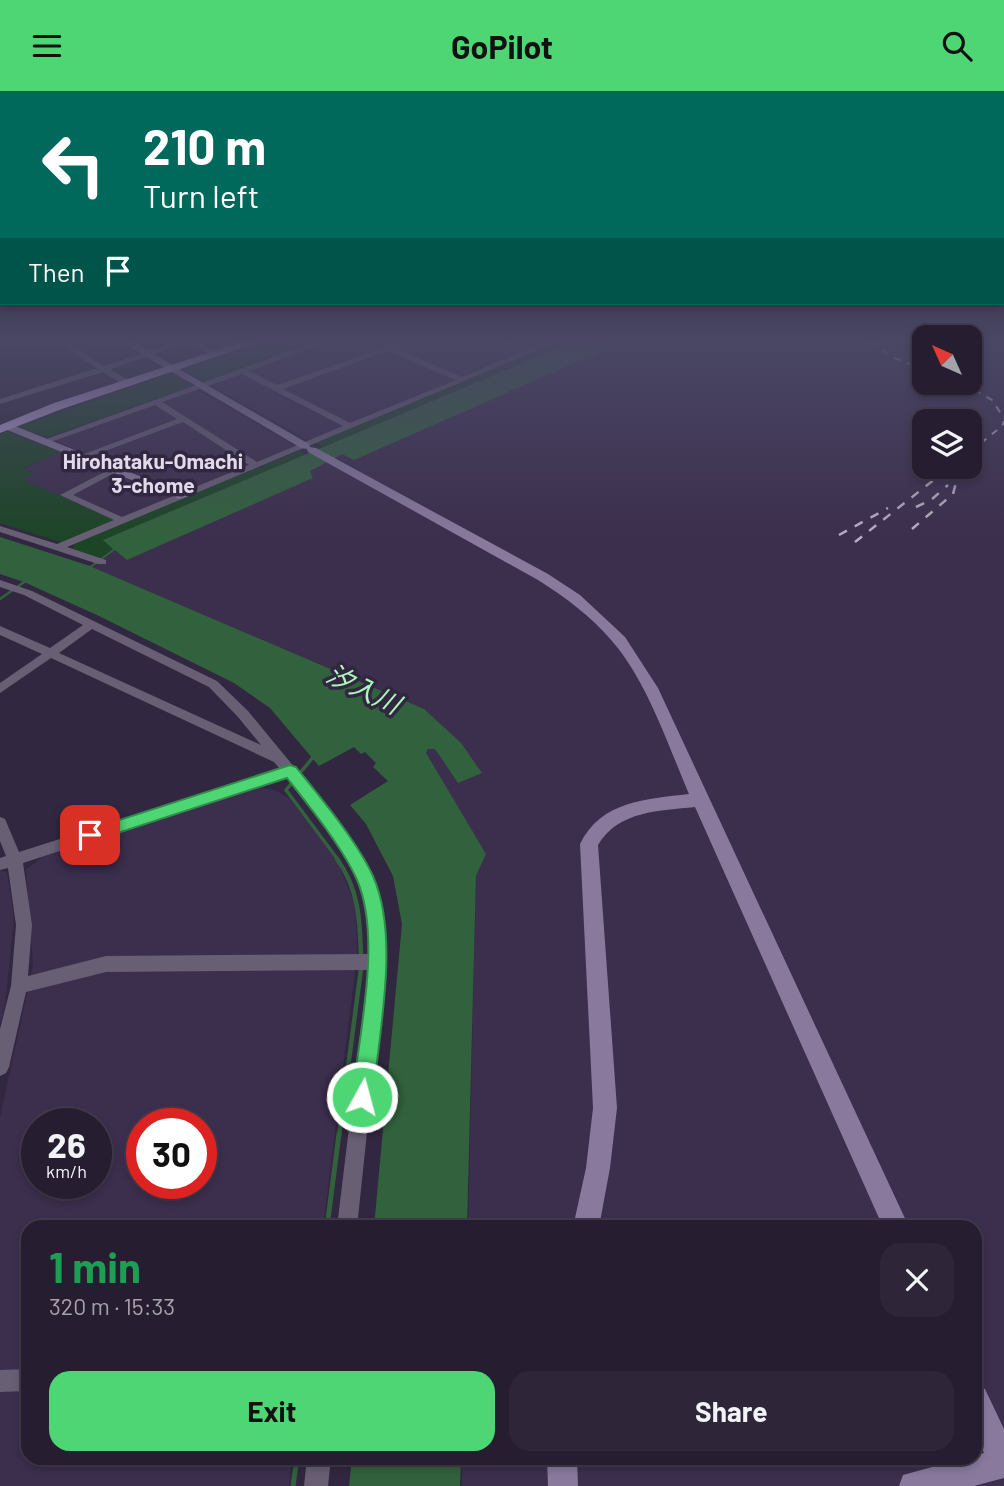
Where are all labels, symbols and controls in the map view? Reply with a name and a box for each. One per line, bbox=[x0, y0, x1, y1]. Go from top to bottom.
icon: menu bbox=[28, 27, 66, 65]
text: GoPilot bbox=[451, 27, 553, 65]
icon: search bbox=[938, 27, 976, 65]
text: 210 m bbox=[143, 116, 266, 175]
icon: left bbox=[28, 119, 119, 210]
text: Turn left bbox=[143, 176, 260, 214]
icon: arrive bbox=[99, 252, 137, 290]
text: Then bbox=[28, 256, 85, 287]
north arrow bbox=[912, 325, 982, 395]
map controls bbox=[912, 325, 982, 479]
button: layers bbox=[912, 409, 982, 479]
district label: Hirohataku-Omachi 3-chome bbox=[63, 448, 243, 497]
water label: 汐入川 bbox=[322, 657, 409, 720]
pin bbox=[60, 805, 120, 865]
icon: arrive bbox=[71, 816, 109, 854]
position arrow bbox=[325, 1060, 399, 1134]
speed limit sign: 30 bbox=[126, 1108, 217, 1199]
text: 26 bbox=[47, 1123, 86, 1165]
text: km/h bbox=[46, 1160, 87, 1182]
text: 1 min bbox=[49, 1241, 141, 1291]
button: close bbox=[880, 1243, 954, 1317]
text: 320 m · 15:33 bbox=[49, 1292, 175, 1320]
button: Exit bbox=[49, 1371, 495, 1451]
button: Share bbox=[509, 1371, 954, 1451]

